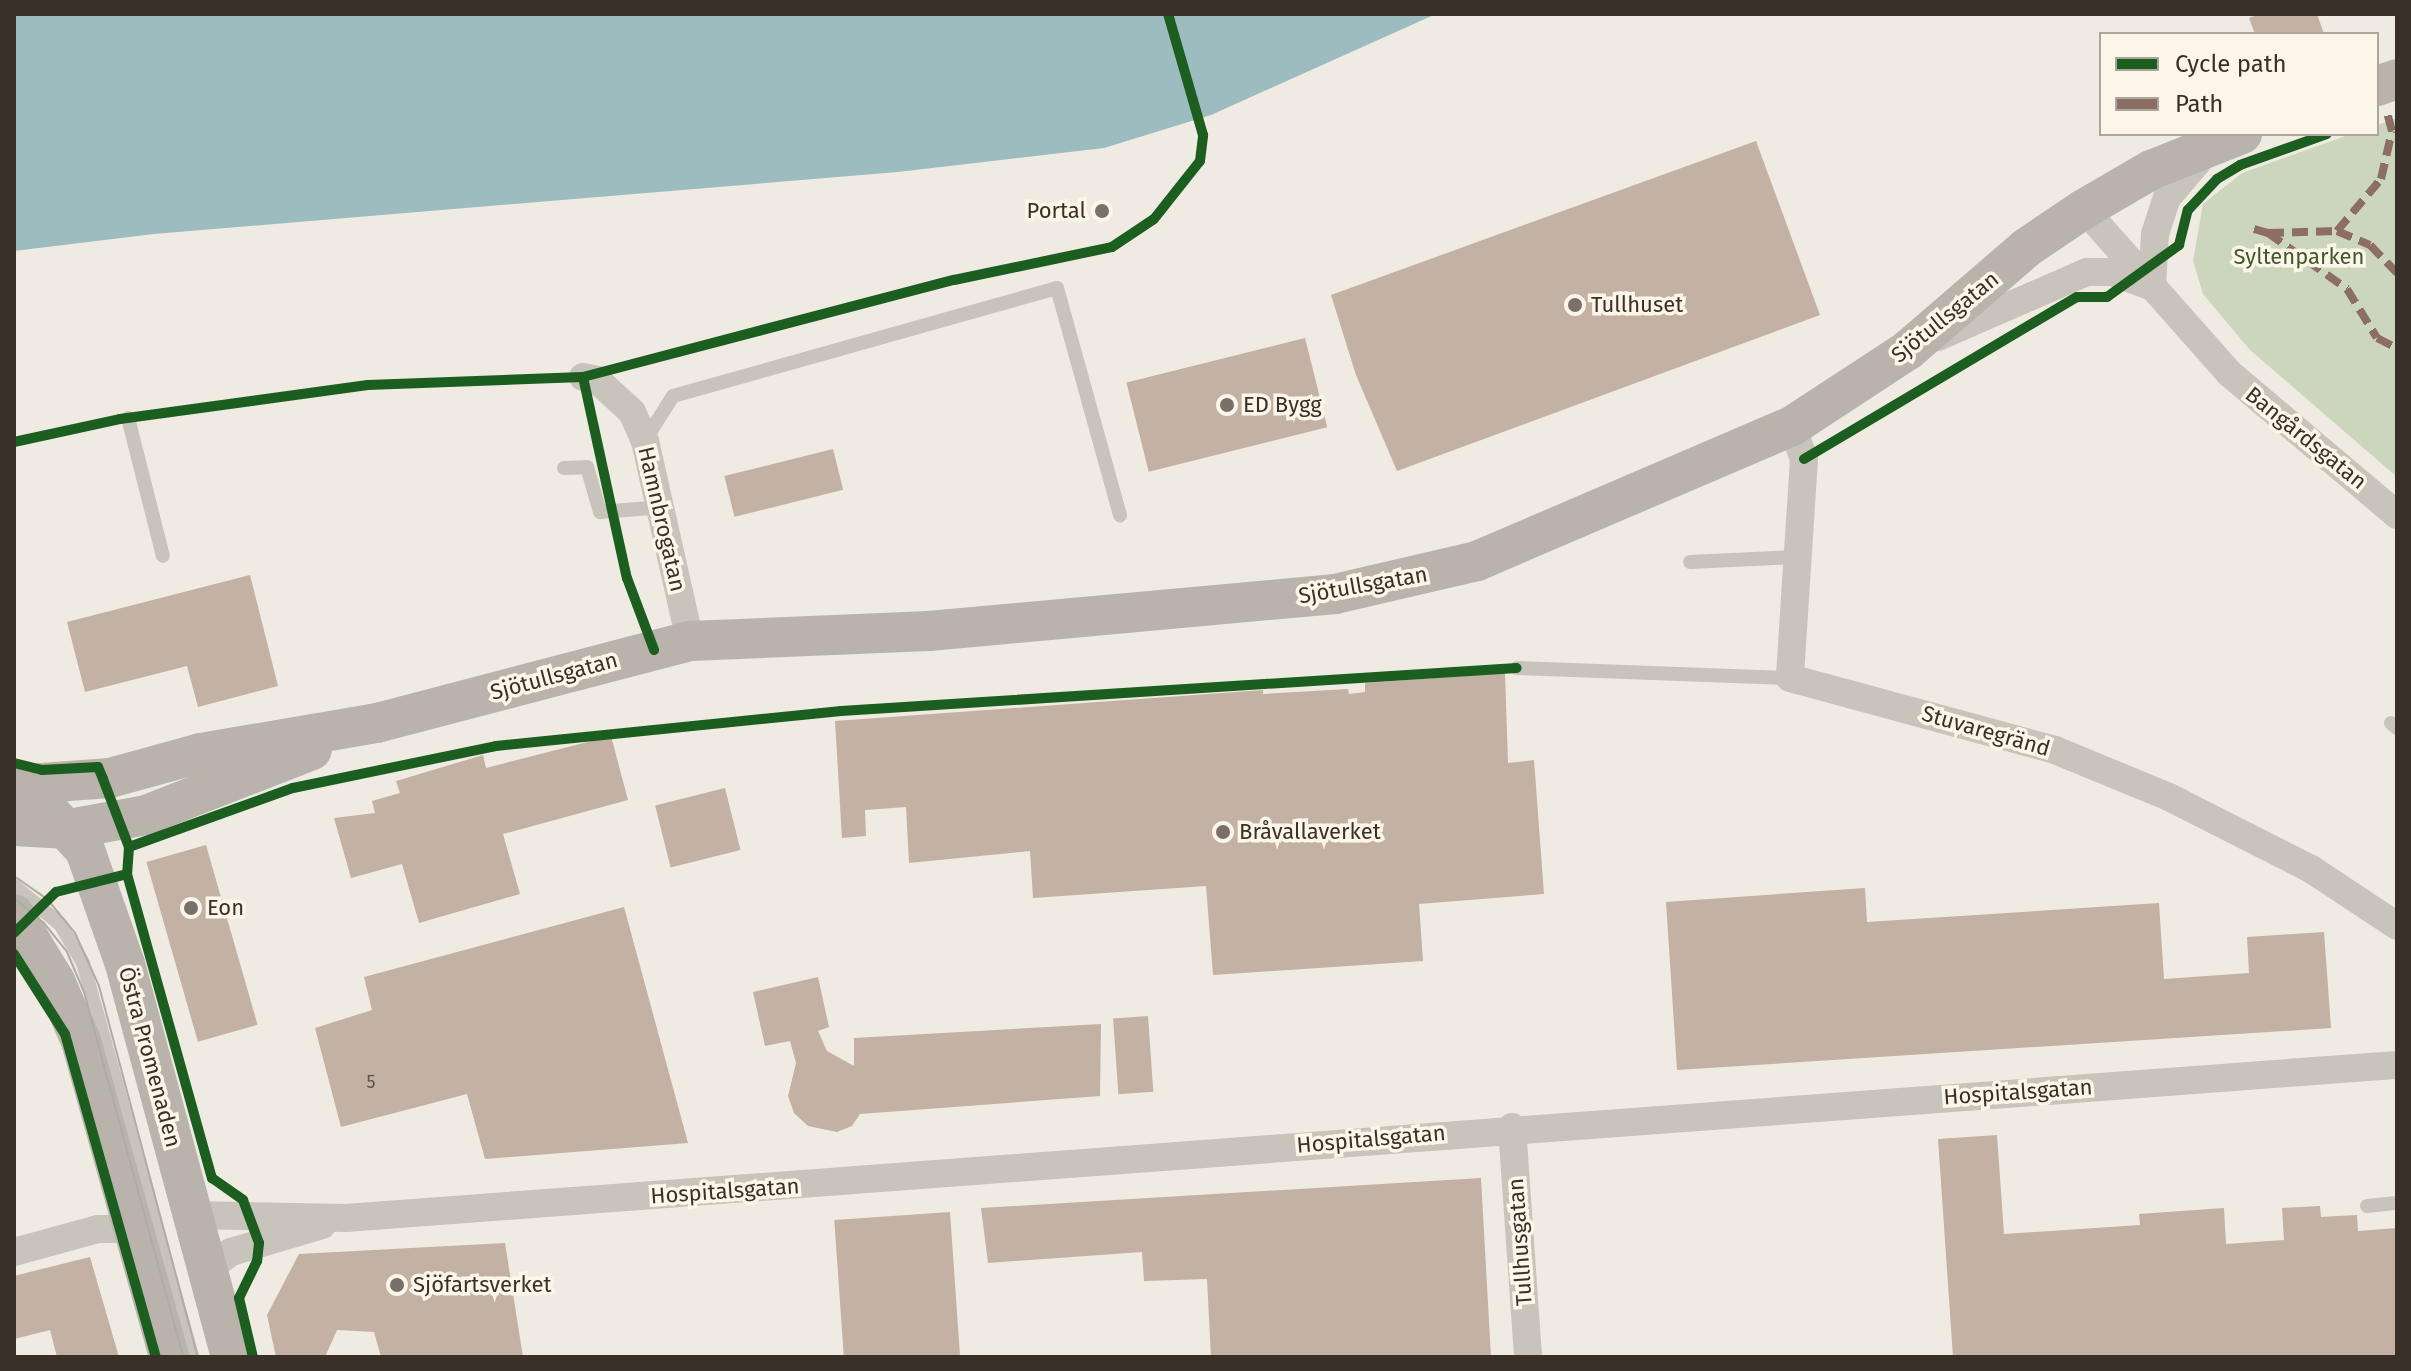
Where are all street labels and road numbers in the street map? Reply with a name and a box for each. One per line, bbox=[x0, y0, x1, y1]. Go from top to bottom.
street label: Sjötullsgatan bbox=[1886, 266, 2004, 368]
street label: Bangårdsgatan bbox=[2240, 381, 2372, 495]
street label: Hamnbrogatan bbox=[632, 444, 692, 594]
street label: Sjötullsgatan bbox=[1296, 561, 1430, 609]
street label: Sjötullsgatan bbox=[488, 646, 620, 706]
street label: Stuvaregränd bbox=[1919, 700, 2053, 762]
street label: Östra Promenaden bbox=[113, 964, 187, 1150]
street label: Hospitalsgatan bbox=[1943, 1074, 2093, 1110]
street label: Hospitalsgatan bbox=[1296, 1119, 1446, 1159]
street label: Hospitalsgatan bbox=[650, 1173, 800, 1209]
street label: Tullhusgatan bbox=[1502, 1177, 1538, 1307]

